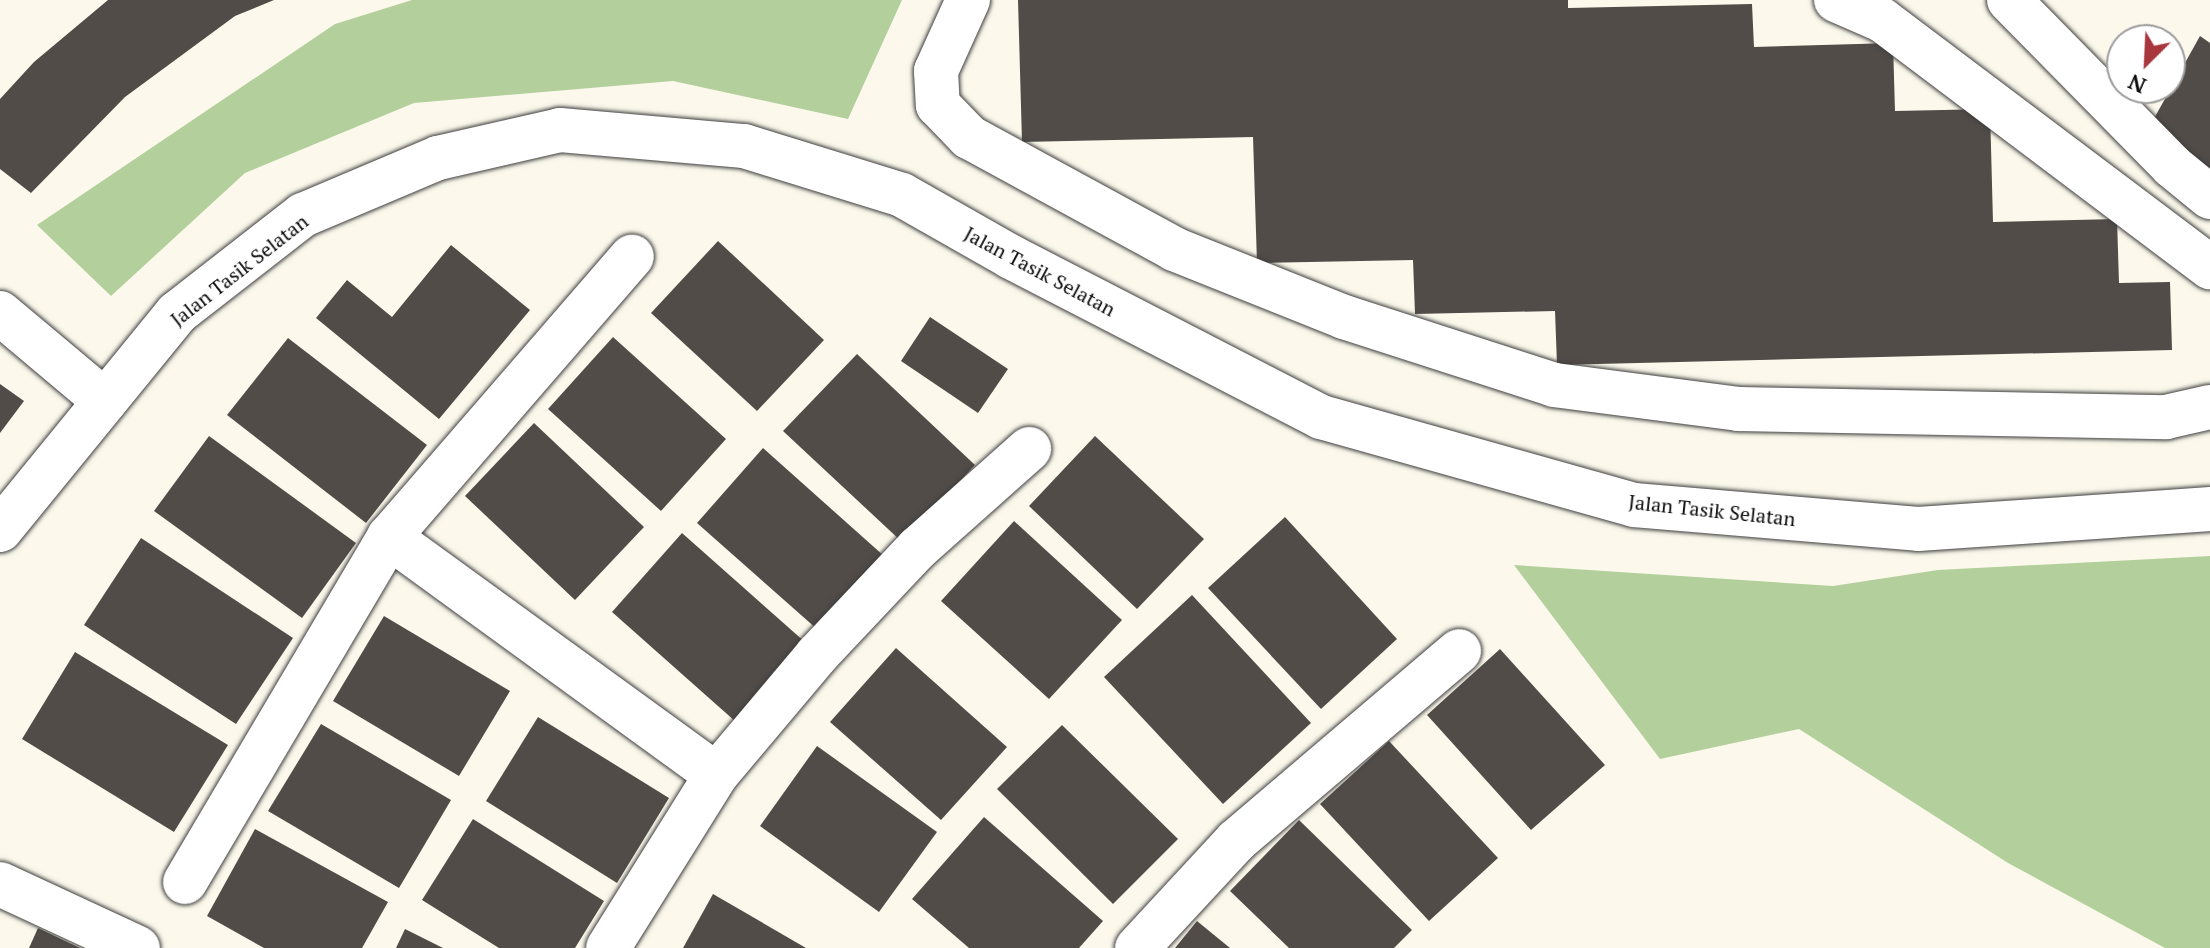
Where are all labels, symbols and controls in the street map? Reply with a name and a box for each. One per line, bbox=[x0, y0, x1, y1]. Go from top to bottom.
north arrow bbox=[2106, 24, 2186, 104]
text: N bbox=[2123, 68, 2150, 101]
street label: Jalan Tasik Selatan bbox=[165, 209, 313, 331]
street label: Jalan Tasik Selatan bbox=[960, 221, 1120, 321]
street label: Jalan Tasik Selatan bbox=[1627, 489, 1797, 531]

